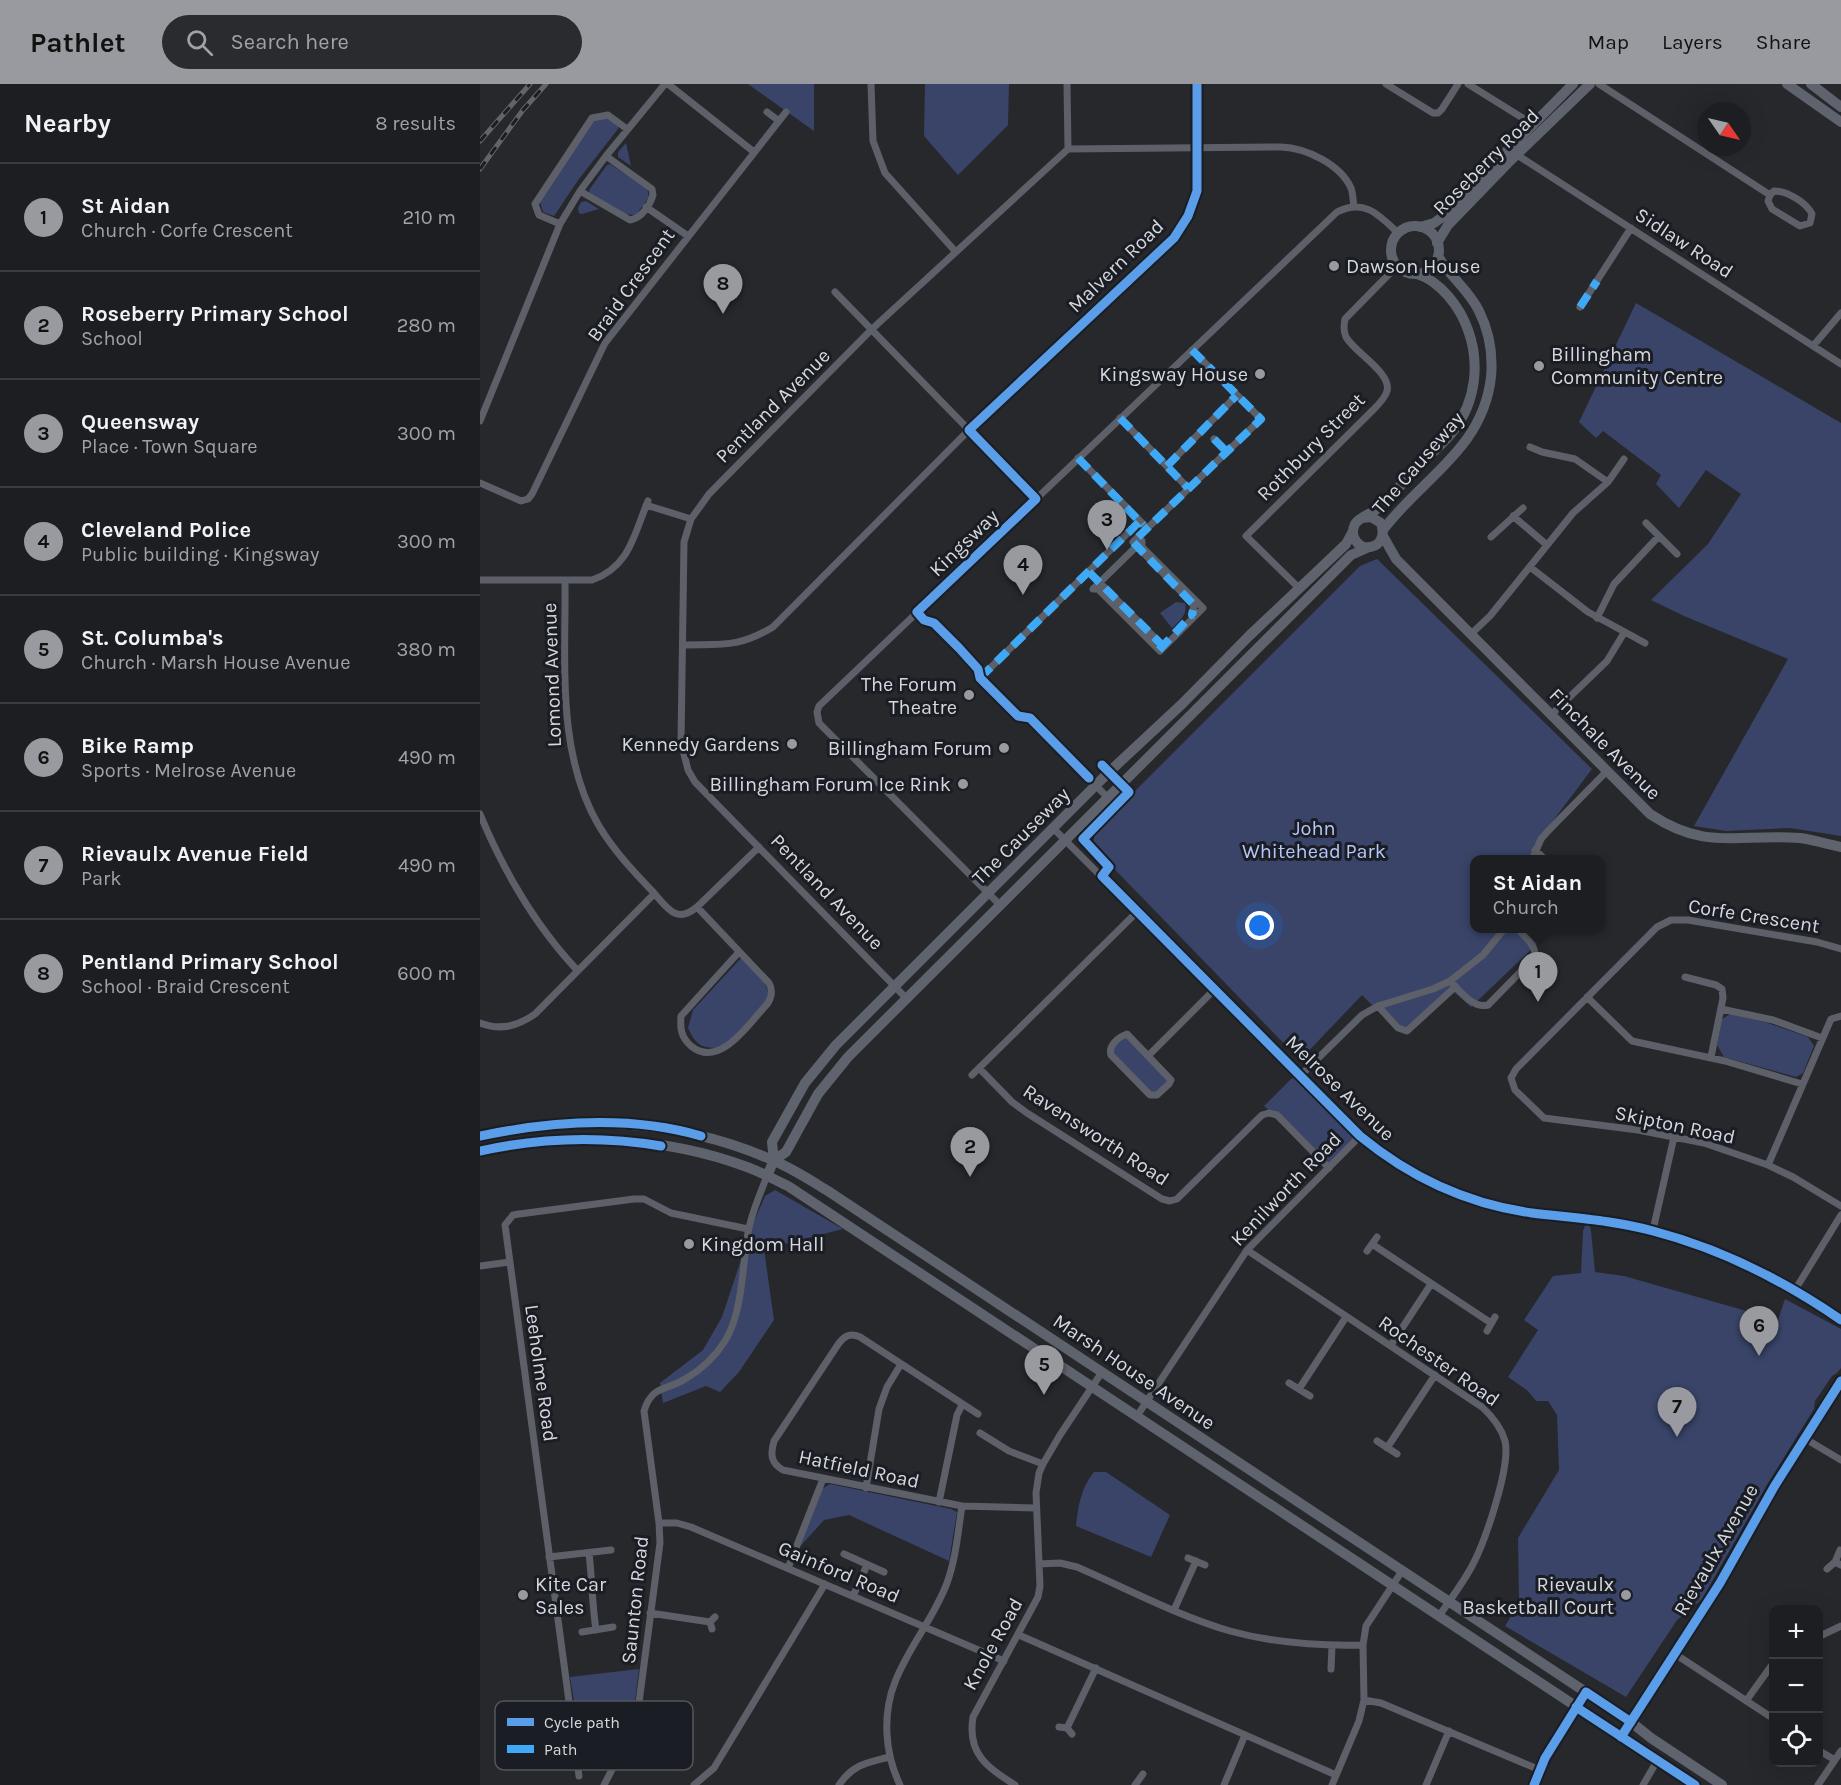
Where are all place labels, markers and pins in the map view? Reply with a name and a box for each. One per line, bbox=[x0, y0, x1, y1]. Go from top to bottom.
place label: Dawson House bbox=[1346, 255, 1480, 278]
marker: Dawson House bbox=[1327, 259, 1341, 273]
pin: 8 bbox=[704, 264, 742, 314]
place label: Billingham Community Centre bbox=[1551, 343, 1723, 389]
marker: Billingham Community Centre bbox=[1532, 359, 1546, 373]
place label: Kingsway House bbox=[1099, 363, 1248, 386]
marker: Kingsway House bbox=[1253, 367, 1267, 381]
pin: 3 bbox=[1088, 500, 1126, 550]
pin: 4 bbox=[1004, 546, 1042, 595]
place label: The Forum Theatre bbox=[861, 673, 957, 719]
marker: The Forum Theatre bbox=[962, 688, 976, 702]
place label: Kennedy Gardens bbox=[621, 733, 780, 756]
marker: Kennedy Gardens bbox=[785, 737, 799, 751]
place label: Billingham Forum bbox=[828, 737, 992, 760]
marker: Billingham Forum bbox=[997, 741, 1011, 755]
place label: Billingham Forum Ice Rink bbox=[709, 773, 951, 796]
marker: Billingham Forum Ice Rink bbox=[956, 777, 970, 791]
pin: 1 bbox=[1518, 952, 1558, 1002]
pin: 2 bbox=[950, 1128, 990, 1177]
place label: Kingdom Hall bbox=[701, 1233, 824, 1256]
marker: Kingdom Hall bbox=[682, 1237, 696, 1251]
pin: 6 bbox=[1740, 1306, 1778, 1356]
pin: 5 bbox=[1024, 1346, 1064, 1395]
pin: 7 bbox=[1658, 1388, 1696, 1437]
place label: Kite Car Sales bbox=[535, 1573, 607, 1619]
place label: Rievaulx Basketball Court bbox=[1462, 1573, 1614, 1619]
marker: Kite Car Sales bbox=[516, 1588, 530, 1602]
marker: Rievaulx Basketball Court bbox=[1619, 1588, 1633, 1602]

